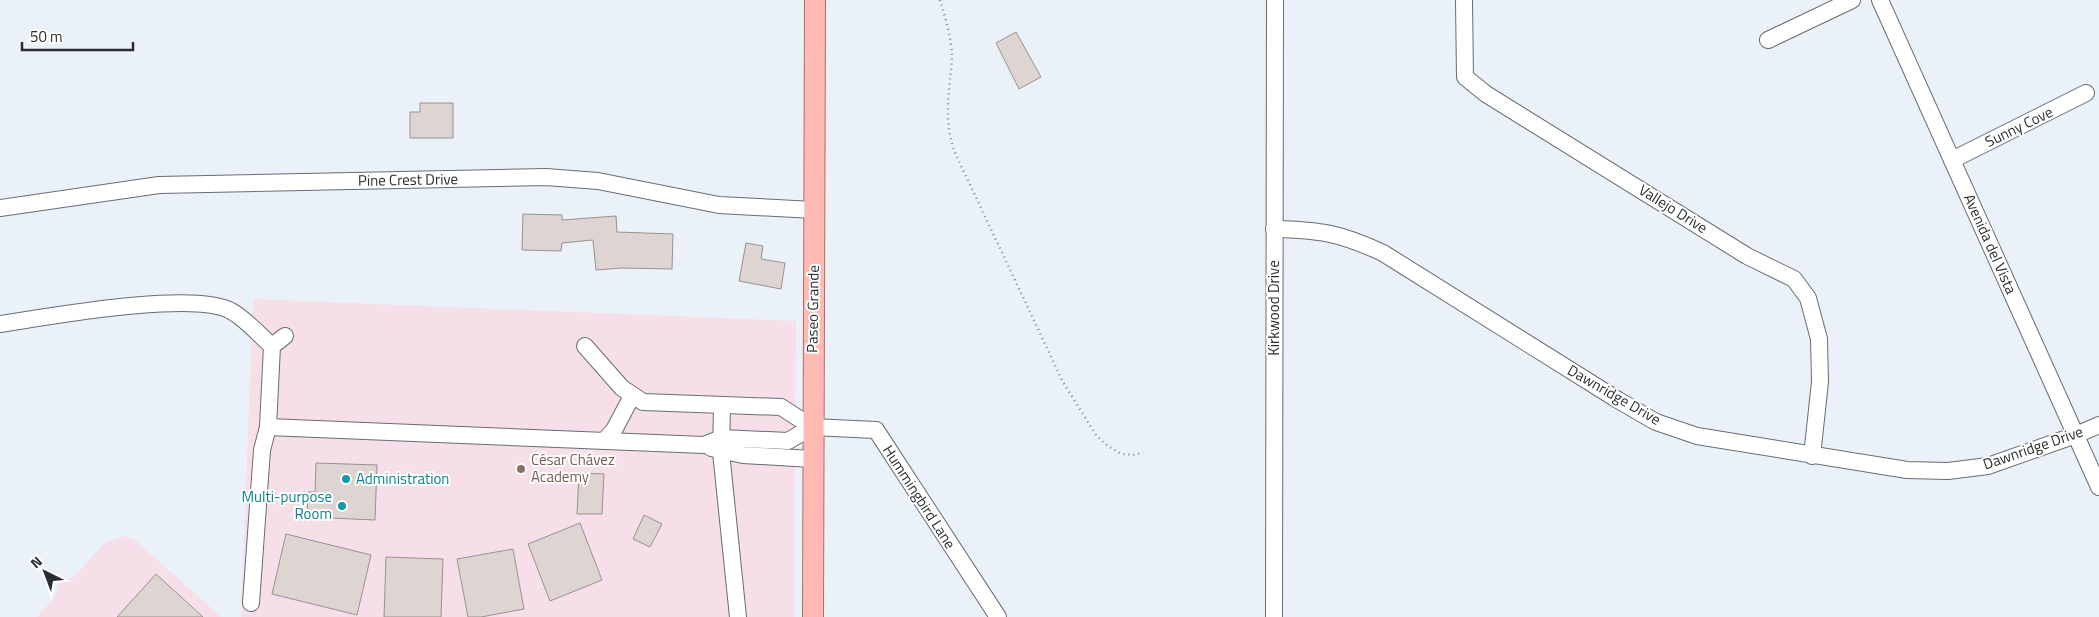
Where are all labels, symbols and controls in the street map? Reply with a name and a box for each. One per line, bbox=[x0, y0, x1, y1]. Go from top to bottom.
scale bar bbox=[22, 20, 134, 52]
text: 50 m bbox=[30, 25, 63, 48]
street label: Sunny Cove bbox=[1981, 100, 2057, 153]
street label: Pine Crest Drive bbox=[358, 167, 458, 192]
street label: Vallejo Drive bbox=[1634, 178, 1712, 239]
street label: Avenida del Vista bbox=[1958, 190, 2023, 298]
street label: Kirkwood Drive bbox=[1262, 260, 1285, 356]
street label: Paseo Grande bbox=[800, 265, 825, 353]
street label: Dawnridge Drive bbox=[1563, 358, 1665, 431]
street label: Dawnridge Drive bbox=[1980, 420, 2086, 475]
street label: Hummingbird Lane bbox=[877, 440, 962, 553]
place label: César Chávez Academy bbox=[531, 448, 615, 488]
marker: César Chávez Academy bbox=[515, 463, 527, 475]
place label: Administration bbox=[356, 467, 449, 490]
marker: Administration bbox=[340, 473, 352, 485]
place label: Multi-purpose Room bbox=[241, 485, 332, 525]
marker: Multi-purpose Room bbox=[336, 500, 348, 512]
north arrow bbox=[20, 547, 70, 597]
text: N bbox=[25, 551, 47, 573]

